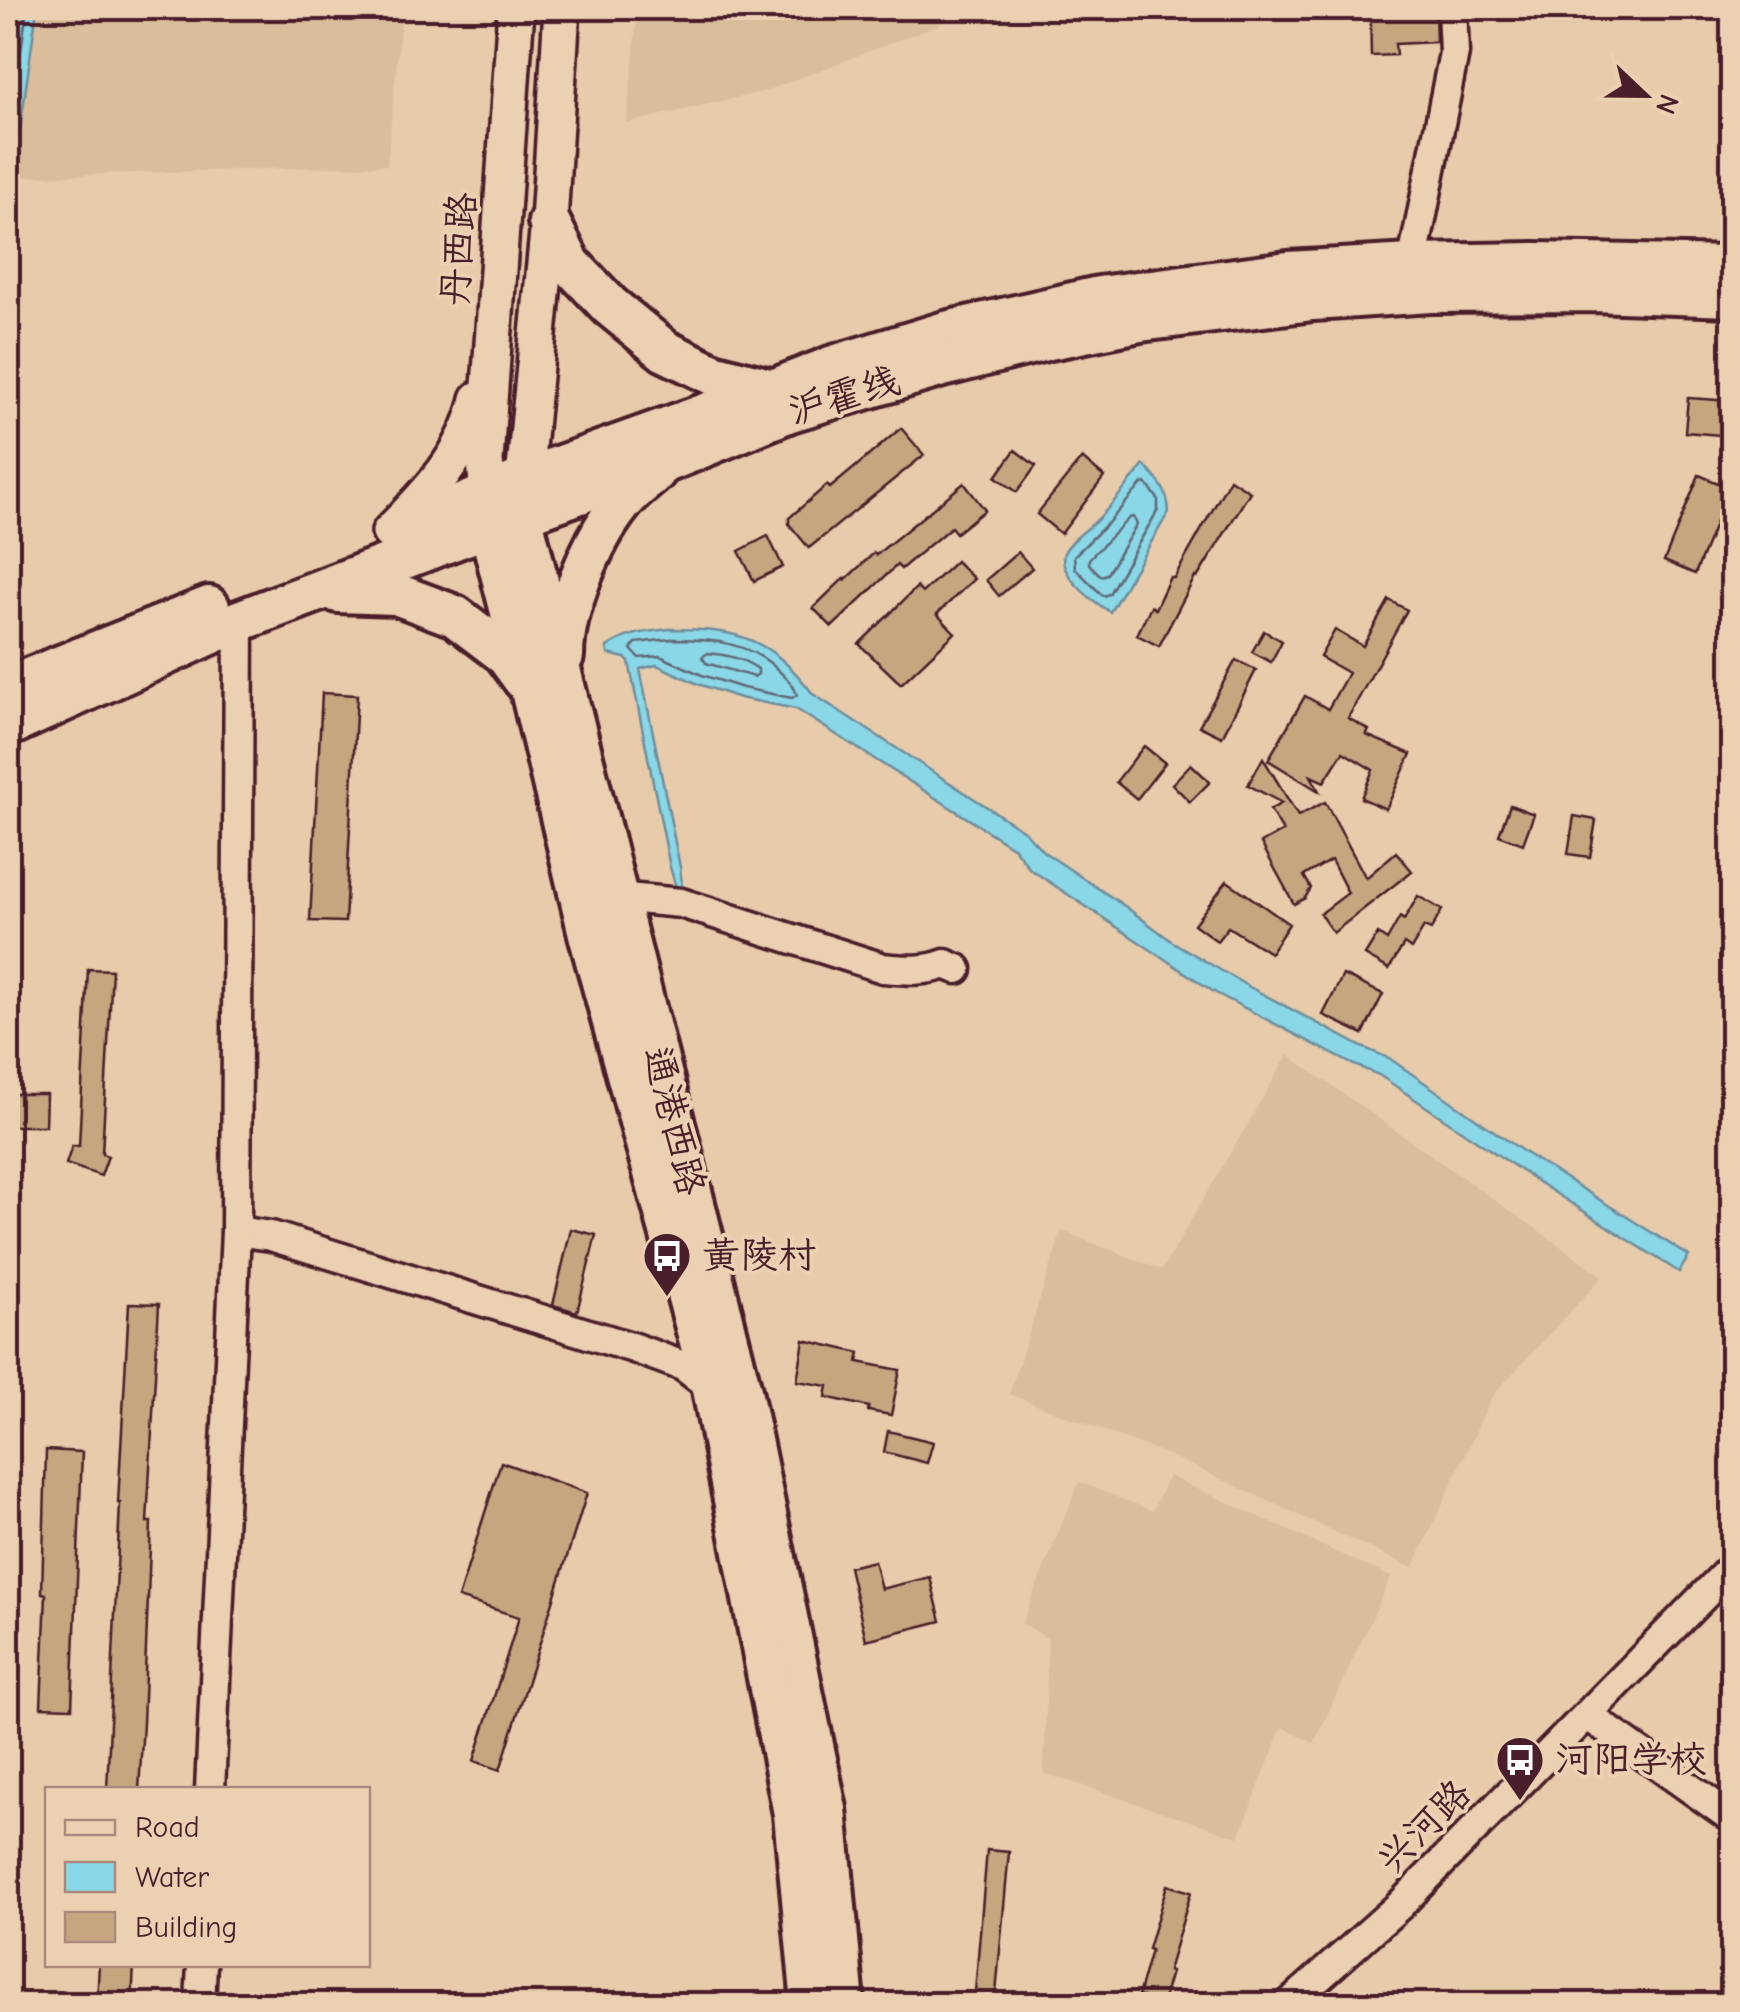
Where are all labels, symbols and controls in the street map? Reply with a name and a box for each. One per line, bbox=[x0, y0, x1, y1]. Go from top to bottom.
north arrow bbox=[1595, 45, 1695, 145]
text: N bbox=[1649, 90, 1686, 118]
street label: 丹西路 bbox=[433, 191, 485, 307]
street label: 沪霍线 bbox=[783, 358, 905, 434]
street label: 通港西路 bbox=[634, 1042, 714, 1200]
bus stop icon: 黄陵村 bbox=[641, 1230, 693, 1298]
place label: 黄陵村 bbox=[702, 1234, 816, 1278]
bus stop icon: 河阳学校 bbox=[1494, 1734, 1546, 1802]
place label: 河阳学校 bbox=[1555, 1738, 1707, 1782]
street label: 兴河路 bbox=[1368, 1771, 1480, 1883]
legend bbox=[45, 1787, 370, 1967]
text: Road bbox=[135, 1810, 200, 1845]
text: Water bbox=[135, 1860, 209, 1895]
text: Building bbox=[135, 1910, 238, 1945]

